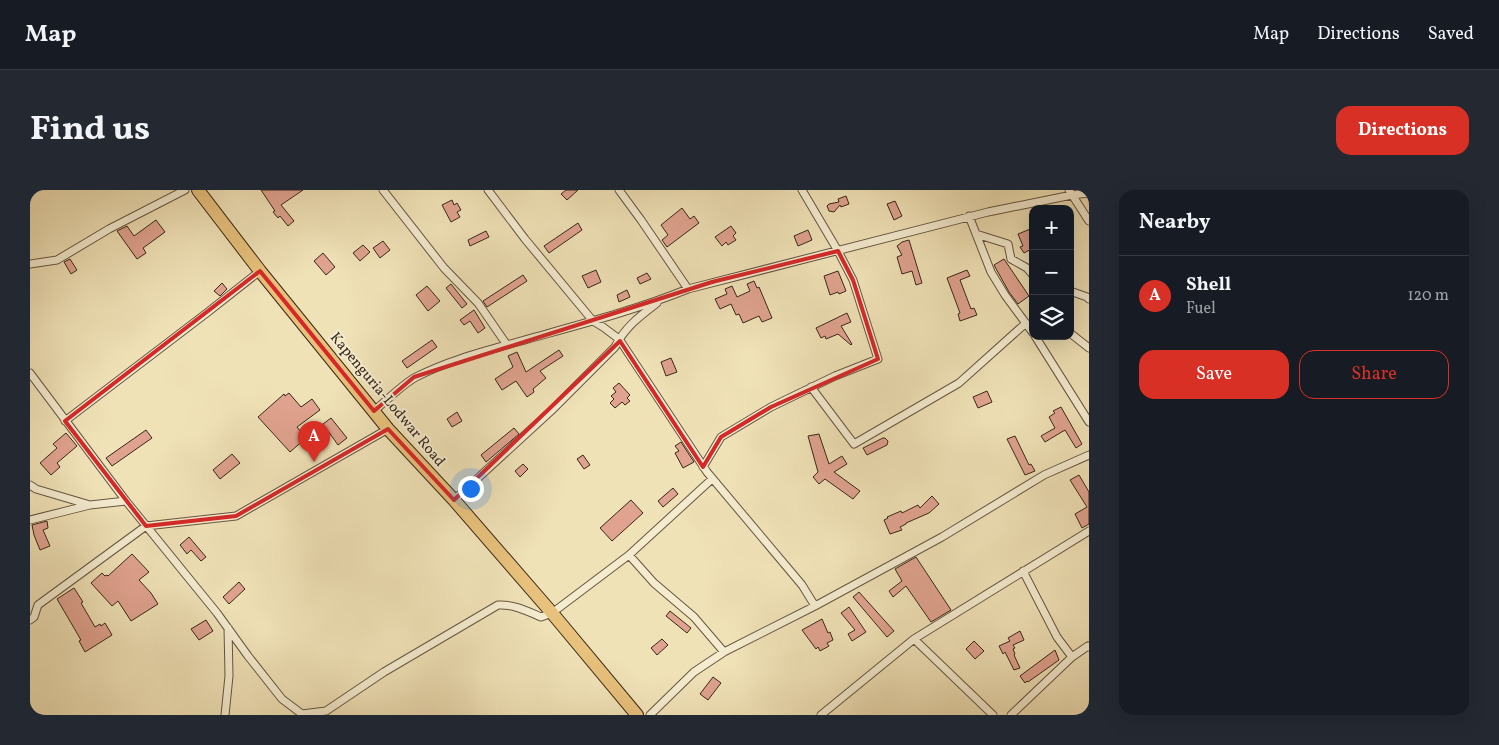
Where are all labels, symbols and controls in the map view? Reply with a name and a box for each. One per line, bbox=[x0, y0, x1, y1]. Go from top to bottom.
text: Map bbox=[25, 18, 76, 52]
text: Map bbox=[1253, 22, 1289, 47]
text: Directions bbox=[1317, 22, 1400, 47]
text: Saved bbox=[1428, 22, 1474, 47]
text: Find us bbox=[30, 106, 150, 154]
button: Directions bbox=[1336, 106, 1469, 155]
map controls bbox=[1029, 205, 1074, 340]
button: + bbox=[1029, 205, 1074, 250]
text: Nearby bbox=[1139, 208, 1210, 237]
button: − bbox=[1029, 250, 1074, 295]
text: Shell bbox=[1186, 272, 1231, 298]
text: A bbox=[1149, 285, 1161, 307]
text: 120 m bbox=[1407, 285, 1449, 307]
button: layers bbox=[1029, 295, 1074, 340]
text: Fuel bbox=[1186, 298, 1216, 320]
street label: Kapenguria-Lodwar Road bbox=[324, 328, 449, 472]
button: Save bbox=[1139, 350, 1289, 399]
button: Share bbox=[1299, 350, 1449, 399]
pin: A bbox=[298, 421, 330, 462]
your location bbox=[458, 476, 484, 502]

